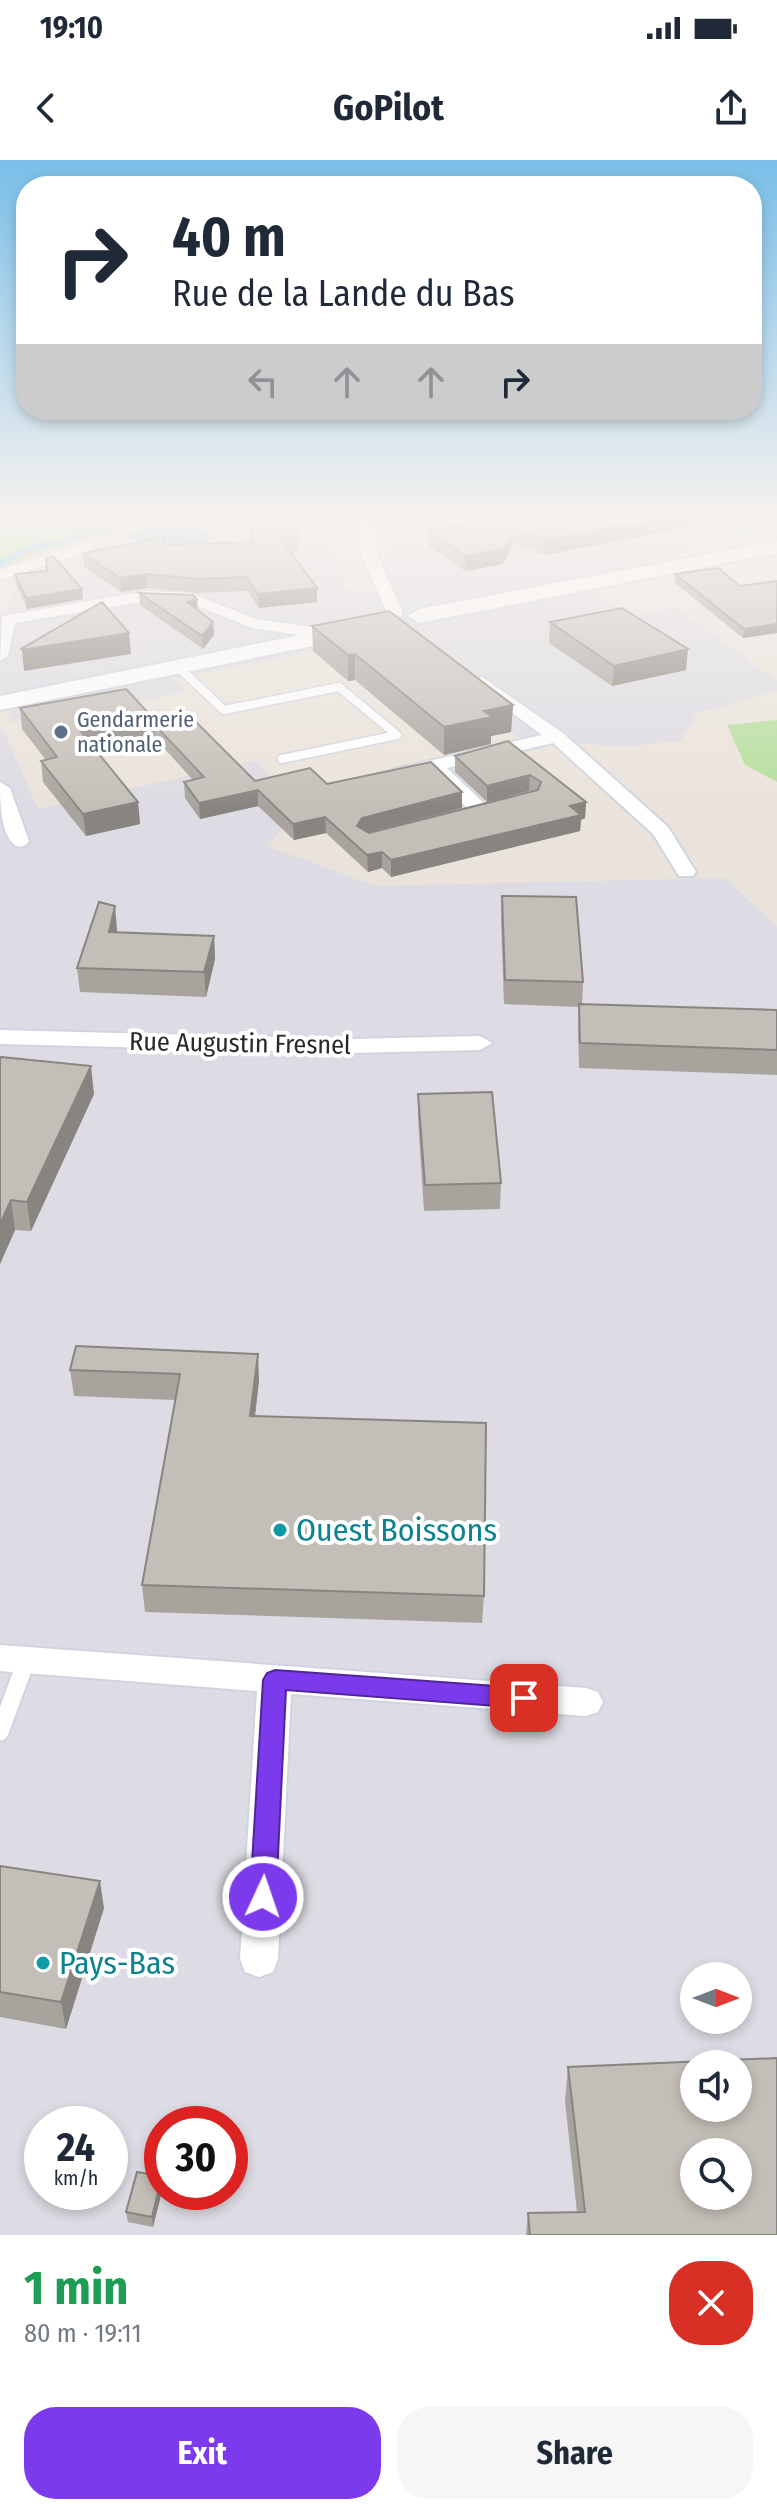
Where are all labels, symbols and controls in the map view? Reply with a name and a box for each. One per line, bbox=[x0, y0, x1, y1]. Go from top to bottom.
text: 19:10 bbox=[40, 10, 103, 46]
icon: back bbox=[24, 86, 68, 130]
text: GoPilot bbox=[333, 86, 444, 130]
icon: share bbox=[709, 86, 753, 130]
text: 40 m bbox=[172, 204, 286, 271]
icon: right bbox=[40, 208, 144, 312]
text: Rue de la Lande du Bas bbox=[172, 272, 515, 316]
icon: left bbox=[241, 360, 285, 404]
icon: ahead bbox=[325, 360, 369, 404]
icon: ahead bbox=[409, 360, 453, 404]
icon: right bbox=[493, 360, 537, 404]
place label: Gendarmerie nationale bbox=[77, 706, 194, 758]
marker: Gendarmerie nationale bbox=[52, 723, 70, 741]
street label: Rue Augustin Fresnel bbox=[129, 1026, 351, 1061]
place label: Ouest Boissons bbox=[296, 1511, 497, 1549]
marker: Ouest Boissons bbox=[271, 1521, 289, 1539]
pin bbox=[490, 1664, 558, 1732]
icon: arrive bbox=[502, 1676, 546, 1720]
position arrow bbox=[221, 1855, 305, 1939]
place label: Pays-Bas bbox=[59, 1944, 175, 1982]
marker: Pays-Bas bbox=[34, 1954, 52, 1972]
north arrow bbox=[680, 1962, 752, 2034]
map controls bbox=[680, 1962, 752, 2210]
button: sound bbox=[680, 2050, 752, 2122]
speed limit sign: 30 bbox=[144, 2106, 248, 2210]
text: 24 bbox=[57, 2124, 95, 2172]
button: search bbox=[680, 2138, 752, 2210]
text: km/h bbox=[54, 2166, 98, 2190]
text: 1 min bbox=[24, 2259, 129, 2317]
button: close bbox=[669, 2261, 753, 2345]
text: 80 m · 19:11 bbox=[24, 2318, 142, 2349]
button: Exit bbox=[24, 2407, 381, 2499]
button: Share bbox=[397, 2407, 753, 2499]

